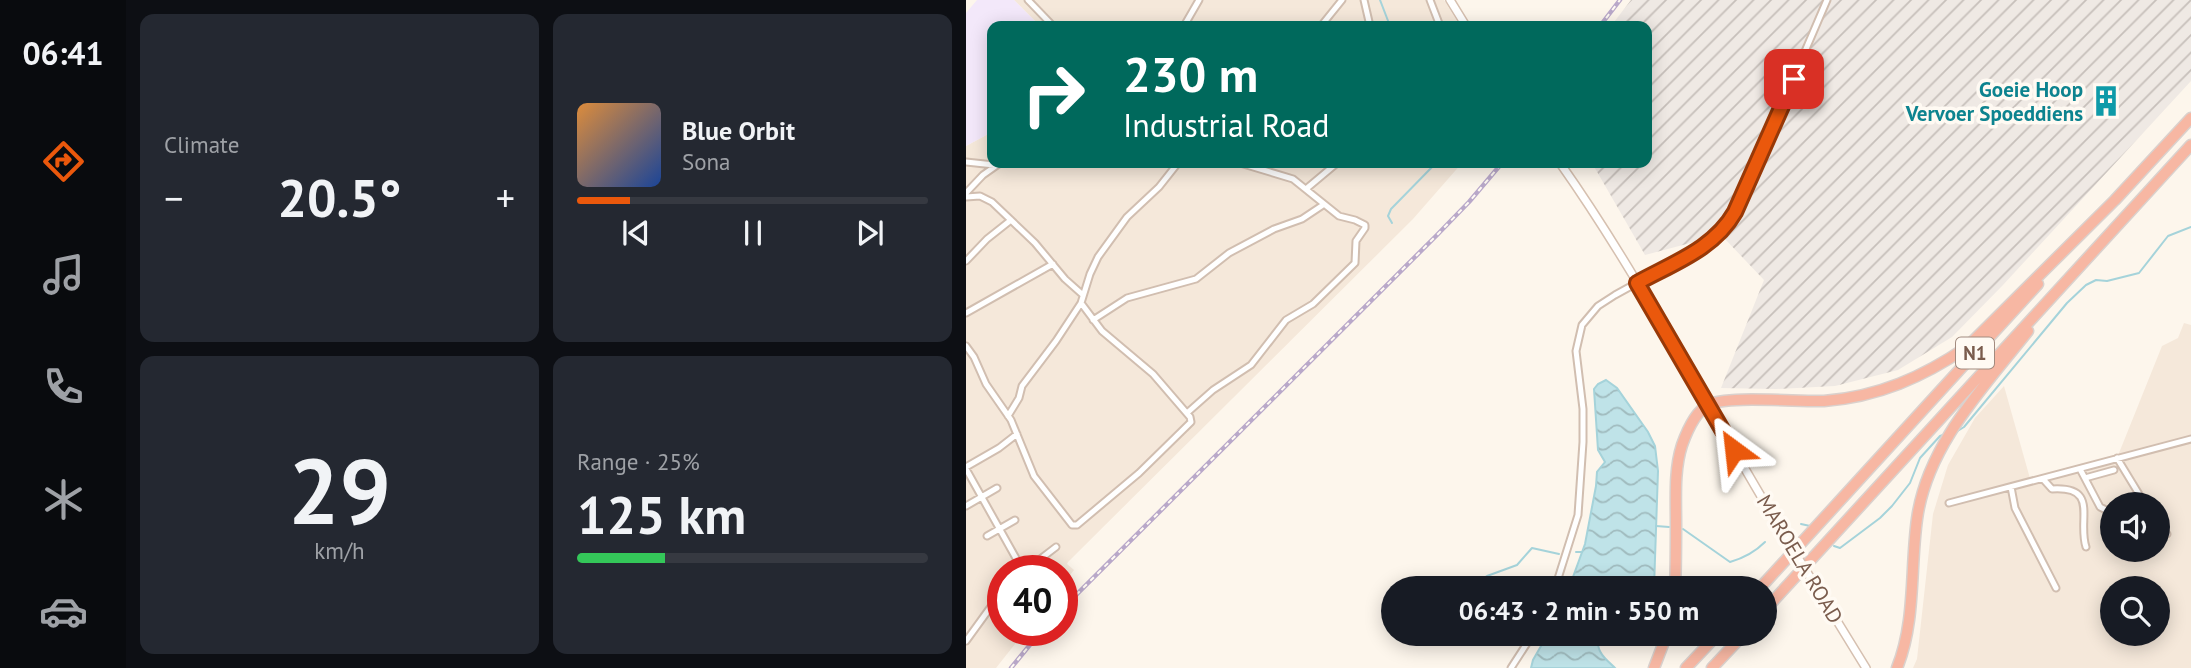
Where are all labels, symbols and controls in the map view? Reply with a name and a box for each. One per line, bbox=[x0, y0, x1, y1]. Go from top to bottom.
text: 06:41 bbox=[22, 32, 104, 74]
text: 230 m bbox=[1123, 42, 1258, 106]
icon: right bbox=[1008, 49, 1099, 140]
pin bbox=[1764, 49, 1824, 109]
icon: arrive bbox=[1775, 60, 1813, 98]
place label: Goeie Hoop Vervoer Spoeddiens bbox=[1905, 76, 2083, 127]
building icon: Goeie Hoop Vervoer Spoeddiens bbox=[2089, 84, 2123, 118]
text: Industrial Road bbox=[1123, 104, 1330, 146]
text: Blue Orbit bbox=[682, 114, 795, 147]
text: Climate bbox=[164, 130, 239, 159]
icon: directions bbox=[39, 137, 88, 186]
text: Sona bbox=[682, 147, 731, 176]
text: 20.5° bbox=[278, 164, 401, 231]
text: − bbox=[164, 173, 183, 222]
text: + bbox=[496, 173, 515, 222]
icon: previous bbox=[617, 214, 655, 252]
icon: pause bbox=[734, 214, 772, 252]
icon: next bbox=[851, 214, 889, 252]
icon: music bbox=[39, 250, 88, 299]
road number: N1 bbox=[1956, 338, 1994, 368]
icon: phone bbox=[39, 362, 88, 411]
position arrow bbox=[1697, 413, 1771, 487]
text: 29 bbox=[288, 431, 391, 549]
text: Range · 25% bbox=[577, 447, 700, 476]
icon: climate bbox=[39, 475, 88, 524]
text: 125 km bbox=[577, 481, 746, 548]
street label: MAROELA ROAD bbox=[1751, 490, 1849, 628]
map controls bbox=[2100, 492, 2170, 646]
button: sound bbox=[2100, 492, 2170, 562]
text: km/h bbox=[314, 536, 365, 565]
speed limit sign: 40 bbox=[987, 555, 1078, 646]
button: search bbox=[2100, 576, 2170, 646]
icon: car bbox=[39, 587, 88, 636]
text: 06:43 · 2 min · 550 m bbox=[1459, 594, 1699, 627]

